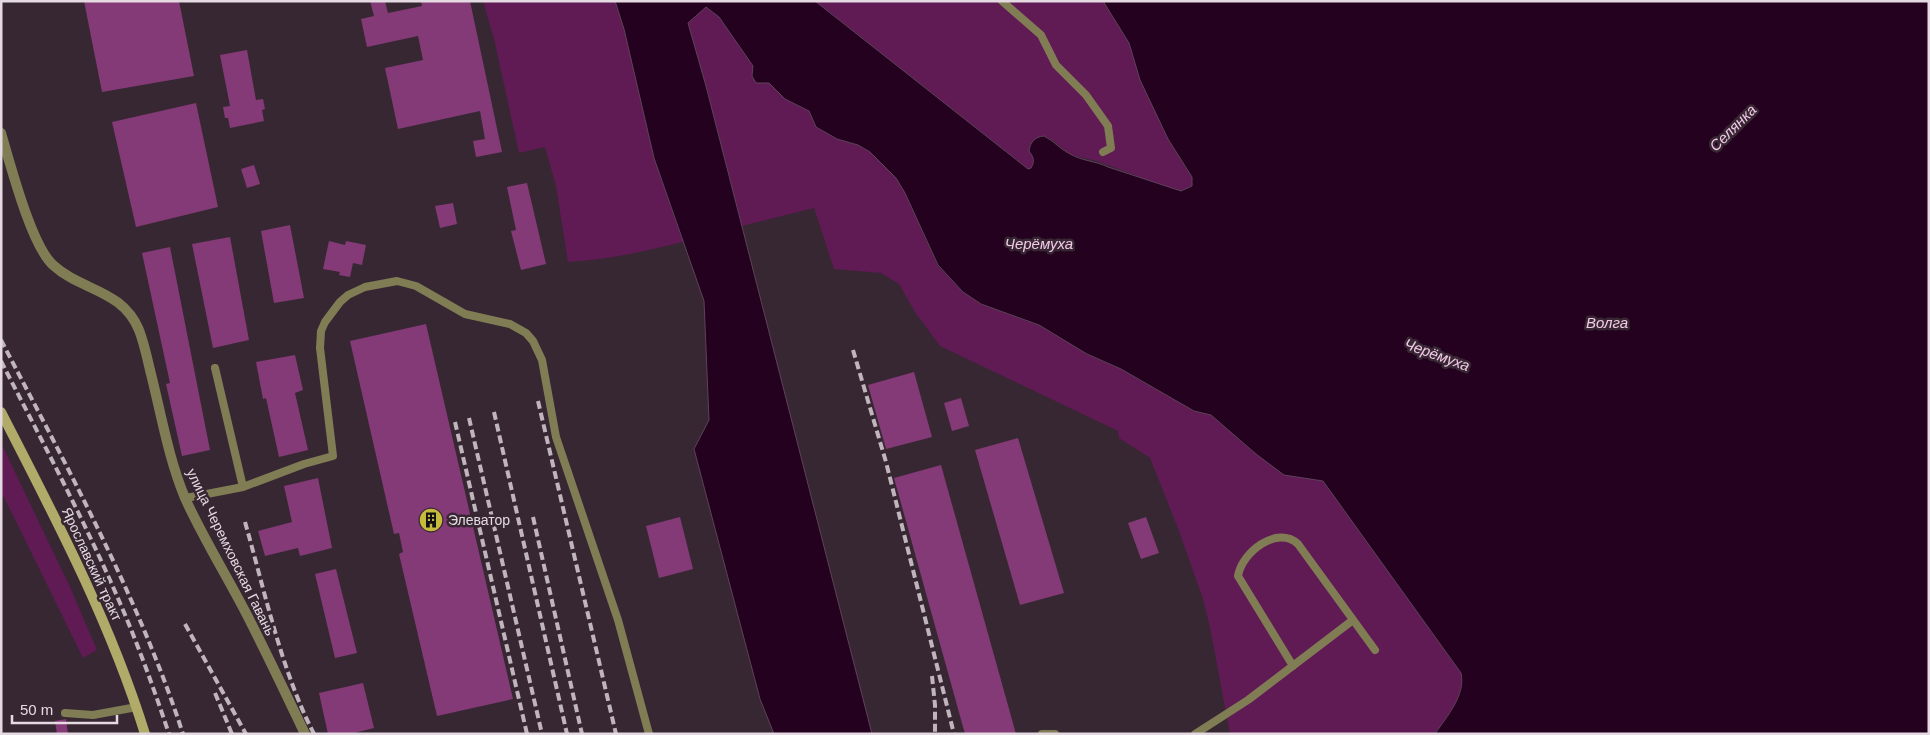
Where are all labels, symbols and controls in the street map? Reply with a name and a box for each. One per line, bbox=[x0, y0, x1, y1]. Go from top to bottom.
water label: Селянка bbox=[1706, 101, 1759, 154]
water label: Черёмуха bbox=[1005, 235, 1073, 252]
water label: Волга bbox=[1586, 314, 1628, 331]
water label: Черёмуха bbox=[1402, 335, 1472, 374]
street label: улица Черемховская Гавань bbox=[183, 466, 279, 638]
street label: Ярославский тракт bbox=[59, 505, 126, 624]
building icon: Элеватор bbox=[418, 507, 444, 533]
place label: Элеватор bbox=[448, 512, 510, 528]
scale bar bbox=[12, 692, 118, 724]
text: 50 m bbox=[20, 701, 53, 718]

